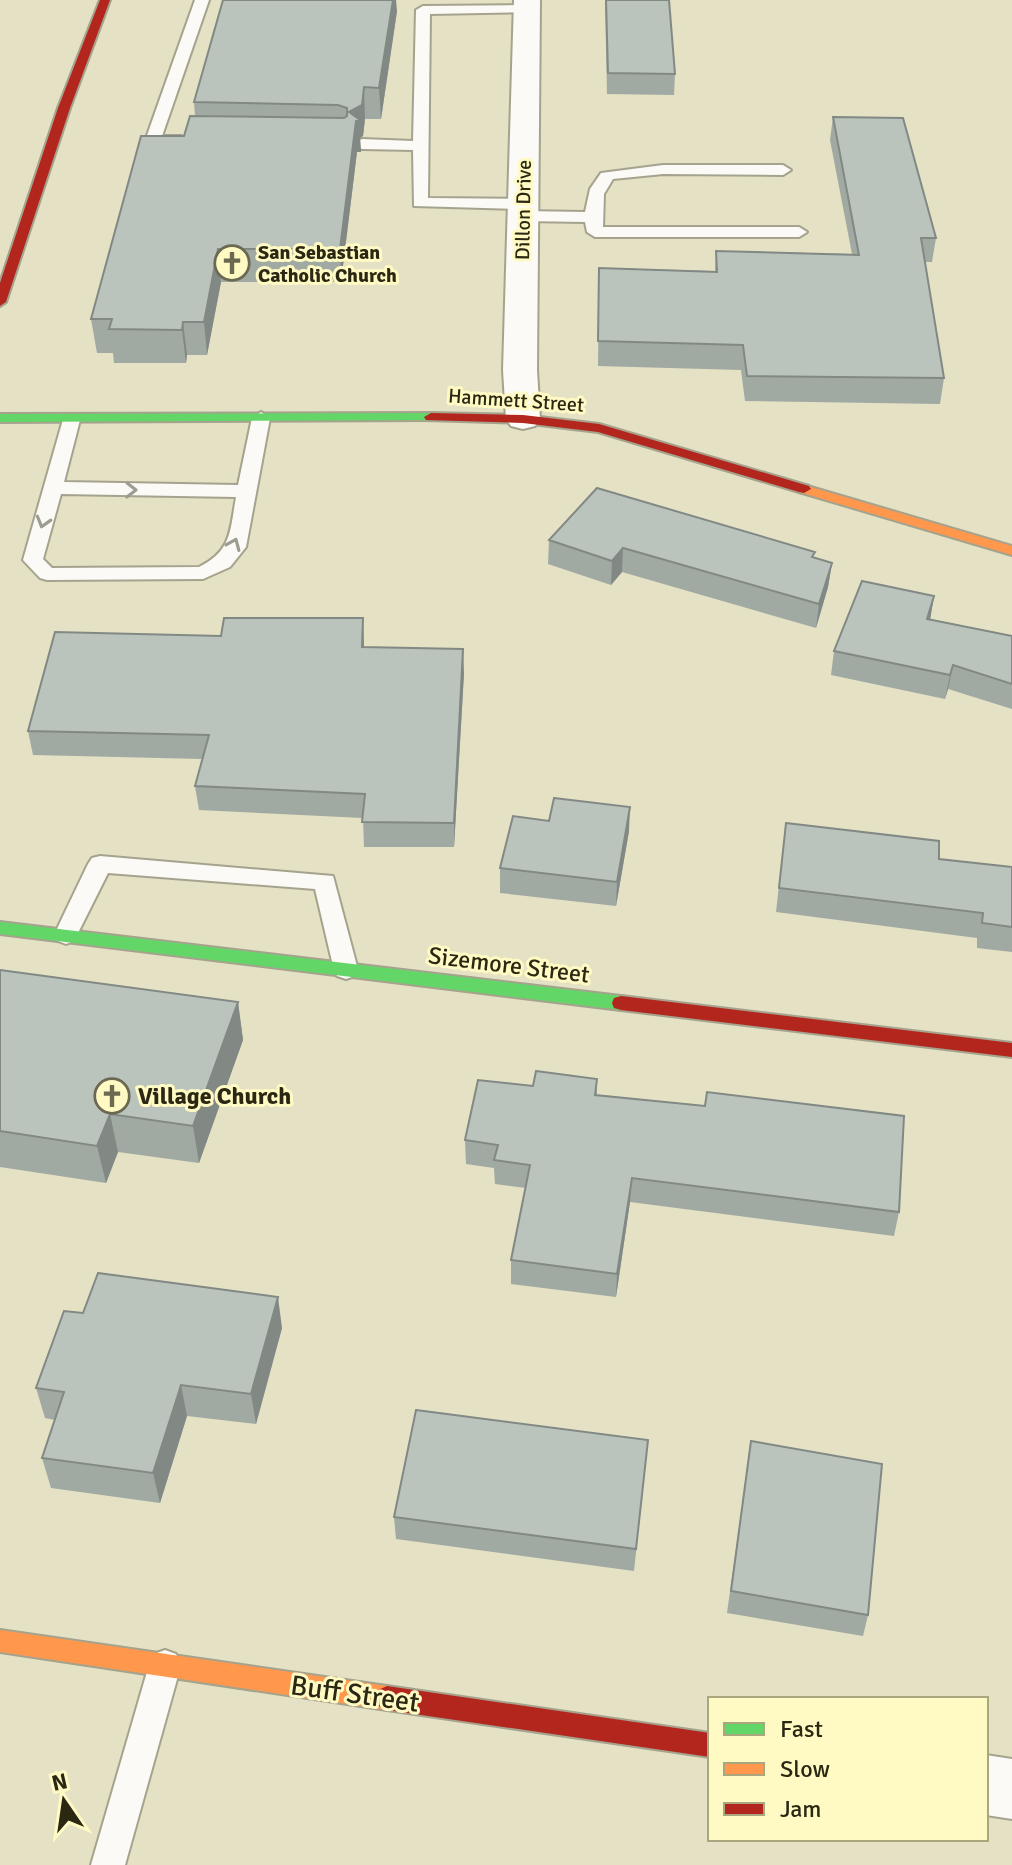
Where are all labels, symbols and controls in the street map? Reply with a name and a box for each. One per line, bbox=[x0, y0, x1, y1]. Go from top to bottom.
street label: Dillon Drive bbox=[510, 160, 537, 260]
place label: San Sebastian Catholic Church bbox=[258, 240, 397, 288]
church icon: San Sebastian Catholic Church bbox=[213, 244, 251, 282]
street label: Hammett Street bbox=[447, 383, 585, 418]
one-way arrow bbox=[125, 481, 138, 498]
one-way arrow bbox=[36, 515, 52, 529]
one-way arrow bbox=[224, 537, 241, 551]
street label: Sizemore Street bbox=[427, 940, 591, 990]
church icon: Village Church bbox=[93, 1077, 131, 1115]
place label: Village Church bbox=[138, 1081, 291, 1111]
street label: Buff Street bbox=[288, 1668, 421, 1720]
legend bbox=[708, 1697, 988, 1841]
text: Fast bbox=[780, 1714, 823, 1744]
text: Slow bbox=[780, 1754, 830, 1784]
north arrow bbox=[24, 1761, 104, 1841]
text: N bbox=[49, 1767, 70, 1797]
text: Jam bbox=[780, 1794, 821, 1824]

